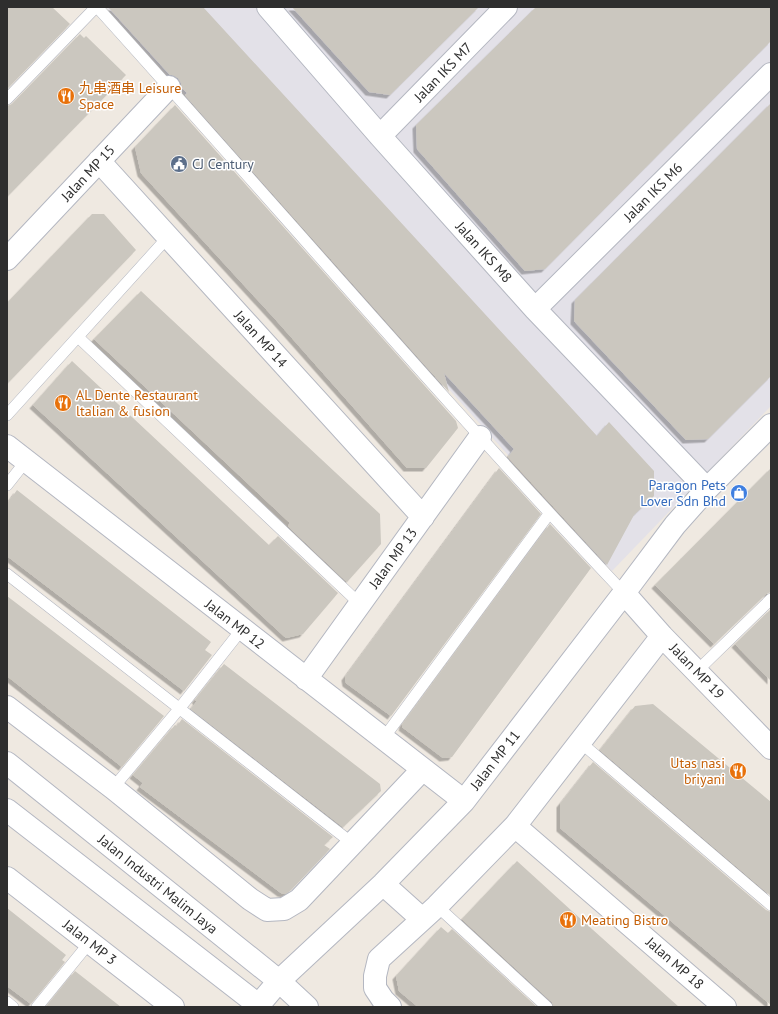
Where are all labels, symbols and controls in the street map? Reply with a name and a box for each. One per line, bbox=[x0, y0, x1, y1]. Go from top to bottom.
street label: Jalan IKS M7 bbox=[409, 38, 476, 106]
place label: 九串酒串 Leisure Space bbox=[79, 79, 181, 113]
restaurant icon: 九串酒串 Leisure Space bbox=[56, 86, 76, 106]
street label: Jalan MP 15 bbox=[57, 141, 119, 206]
public building icon: CJ Century bbox=[169, 154, 189, 174]
place label: CJ Century bbox=[192, 155, 254, 173]
street label: Jalan IKS M6 bbox=[619, 159, 686, 226]
street label: Jalan IKS M8 bbox=[451, 217, 516, 286]
street label: Jalan MP 14 bbox=[230, 306, 292, 372]
place label: AL Dente Restaurant ltalian & fusion bbox=[76, 386, 198, 420]
restaurant icon: AL Dente Restaurant ltalian & fusion bbox=[53, 393, 73, 413]
place label: Paragon Pets Lover Sdn Bhd bbox=[640, 476, 726, 510]
shop icon: Paragon Pets Lover Sdn Bhd bbox=[729, 483, 749, 503]
street label: Jalan MP 13 bbox=[364, 524, 421, 593]
street label: Jalan MP 12 bbox=[201, 594, 268, 653]
street label: Jalan MP 19 bbox=[665, 639, 728, 703]
street label: Jalan MP 11 bbox=[465, 727, 524, 794]
place label: Utas nasi briyani bbox=[670, 754, 725, 788]
restaurant icon: Utas nasi briyani bbox=[728, 761, 748, 781]
street label: Jalan Industri Malim Jaya bbox=[94, 830, 221, 938]
restaurant icon: Meating Bistro bbox=[558, 910, 578, 930]
place label: Meating Bistro bbox=[581, 911, 668, 929]
street label: Jalan MP 3 bbox=[59, 915, 120, 969]
street label: Jalan MP 18 bbox=[642, 932, 708, 993]

